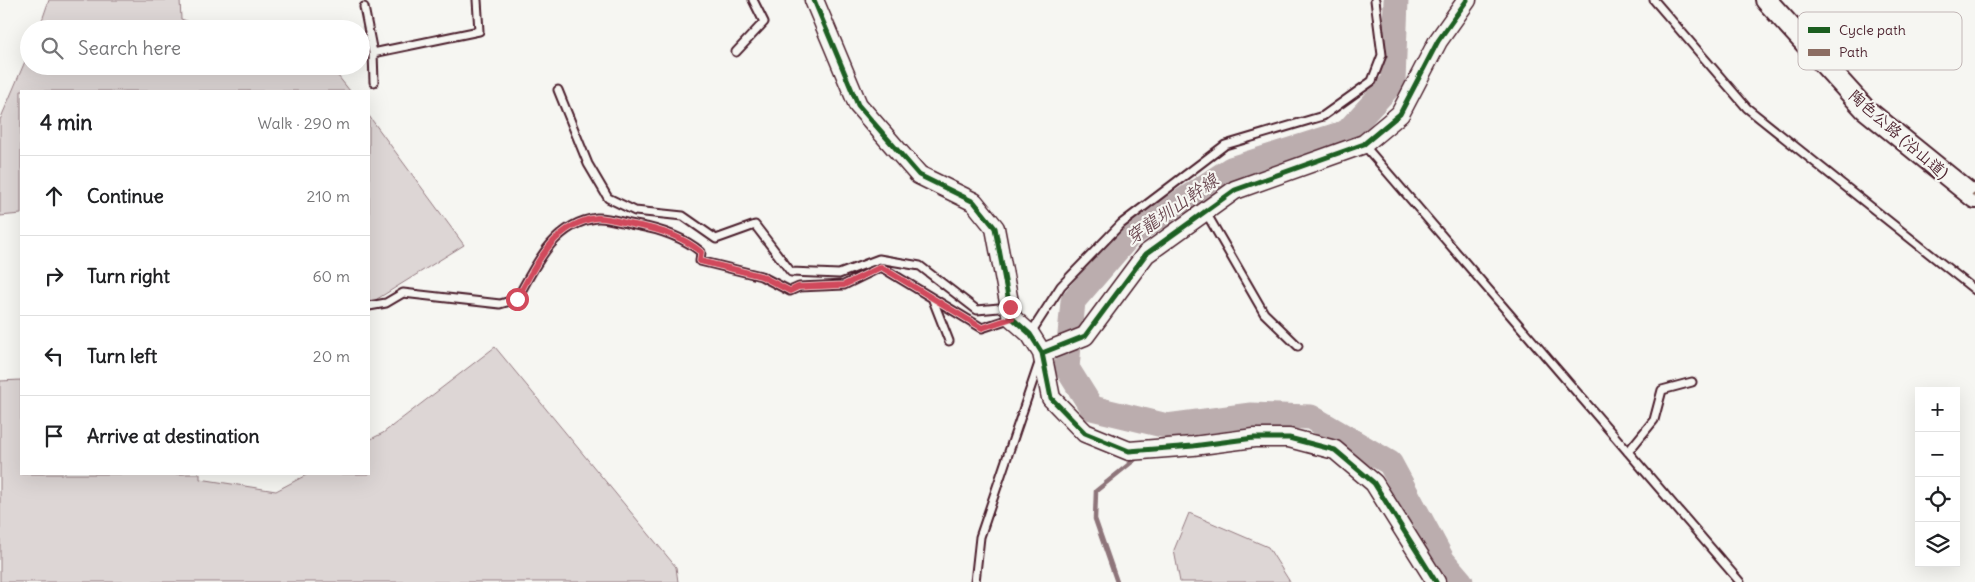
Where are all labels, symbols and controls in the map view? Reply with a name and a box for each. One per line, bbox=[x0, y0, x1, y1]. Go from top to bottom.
legend bbox=[1798, 12, 1962, 70]
search box bbox=[20, 20, 370, 75]
text: Cycle path bbox=[1839, 21, 1906, 39]
icon: search bbox=[38, 34, 66, 62]
text: Search here bbox=[78, 36, 181, 60]
text: Path bbox=[1839, 43, 1868, 61]
street label: 陶色公路 (沿山道) bbox=[1845, 85, 1953, 183]
text: 4 min bbox=[40, 109, 92, 136]
text: Walk · 290 m bbox=[258, 113, 350, 133]
water label: 穿龍圳山幹線 bbox=[1121, 168, 1223, 249]
icon: ahead bbox=[40, 182, 68, 210]
text: Continue bbox=[87, 184, 164, 208]
text: 210 m bbox=[307, 186, 350, 206]
icon: right bbox=[40, 262, 68, 290]
text: Turn right bbox=[87, 264, 170, 288]
text: 60 m bbox=[312, 266, 350, 286]
route start bbox=[506, 288, 529, 311]
route end bbox=[999, 296, 1022, 319]
icon: left bbox=[40, 342, 68, 370]
text: Turn left bbox=[87, 344, 157, 368]
text: 20 m bbox=[313, 346, 350, 366]
map controls bbox=[1915, 387, 1960, 567]
button: + bbox=[1915, 387, 1960, 432]
icon: arrive bbox=[40, 422, 68, 450]
text: Arrive at destination bbox=[87, 424, 260, 448]
button: − bbox=[1915, 432, 1960, 477]
button: locate bbox=[1915, 477, 1960, 522]
button: layers bbox=[1915, 522, 1960, 567]

